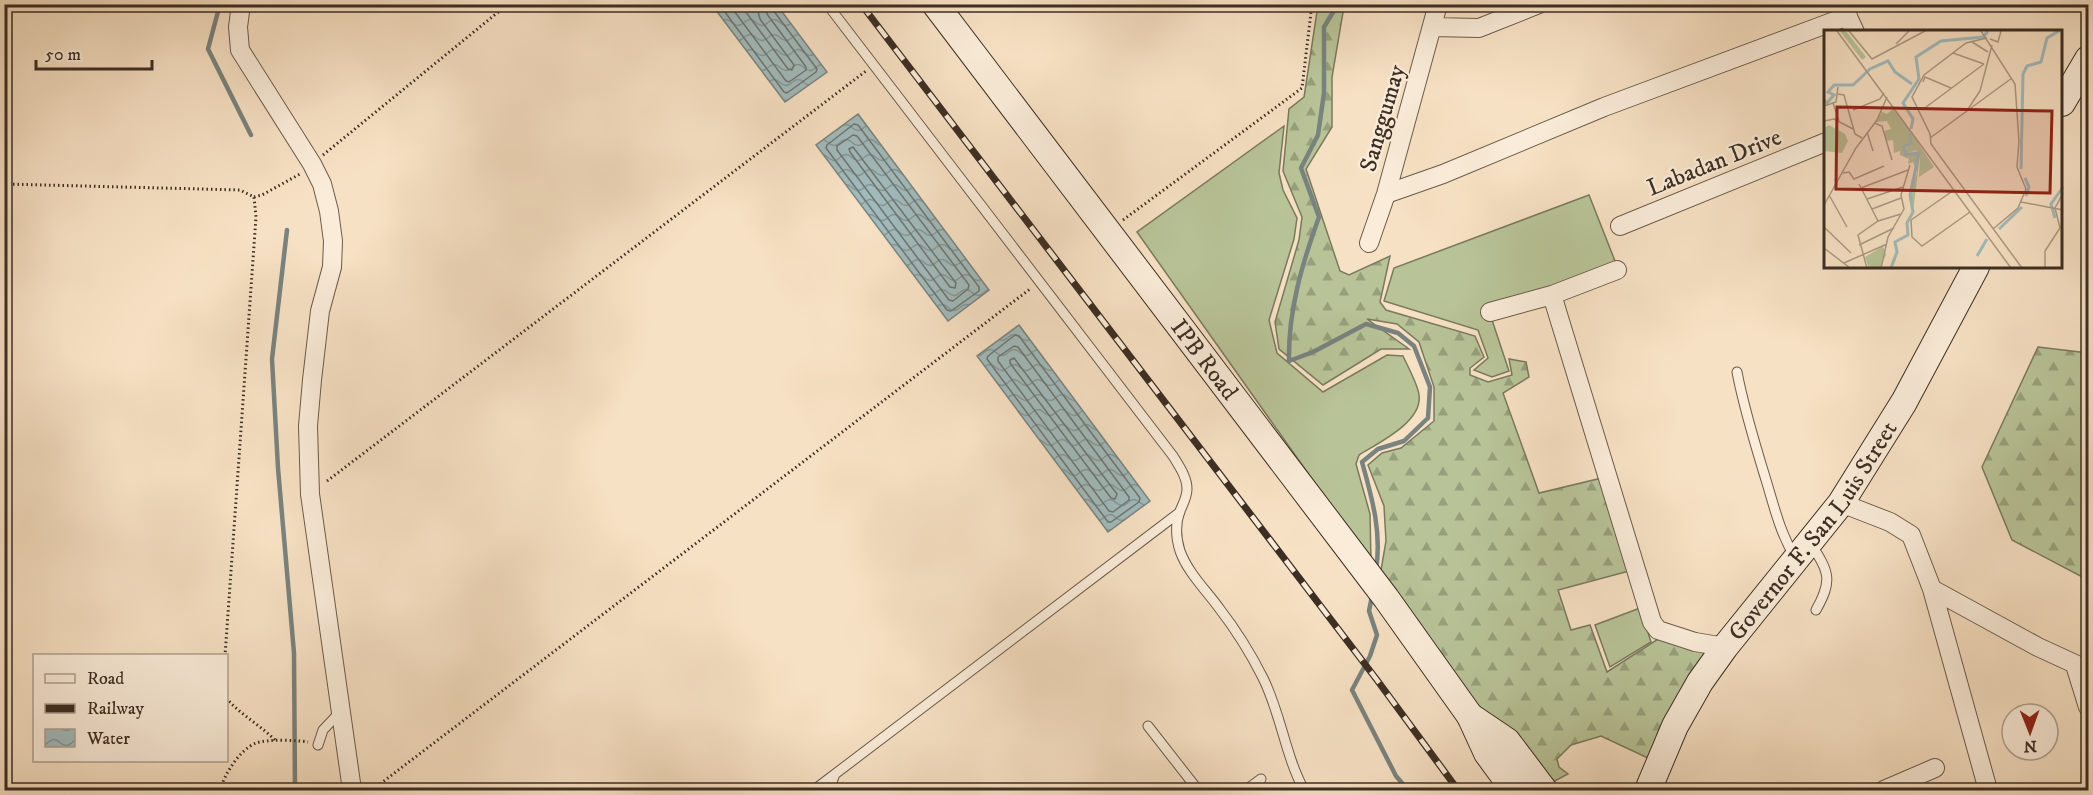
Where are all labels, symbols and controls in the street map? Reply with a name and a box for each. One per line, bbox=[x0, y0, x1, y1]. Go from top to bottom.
inset map bbox=[1824, 30, 2063, 268]
scale bar bbox=[36, 33, 152, 71]
text: 50 m bbox=[45, 44, 81, 66]
street label: Sanggumay bbox=[1353, 61, 1413, 175]
street label: Labadan Drive bbox=[1643, 122, 1786, 203]
street label: IPB Road bbox=[1164, 313, 1244, 406]
street label: Governor F. San Luis Street bbox=[1722, 416, 1904, 647]
legend bbox=[33, 654, 228, 762]
text: Road bbox=[87, 668, 124, 690]
text: Railway bbox=[87, 698, 145, 720]
north arrow bbox=[2000, 702, 2060, 762]
text: Water bbox=[86, 728, 130, 750]
text: N bbox=[2024, 736, 2037, 756]

